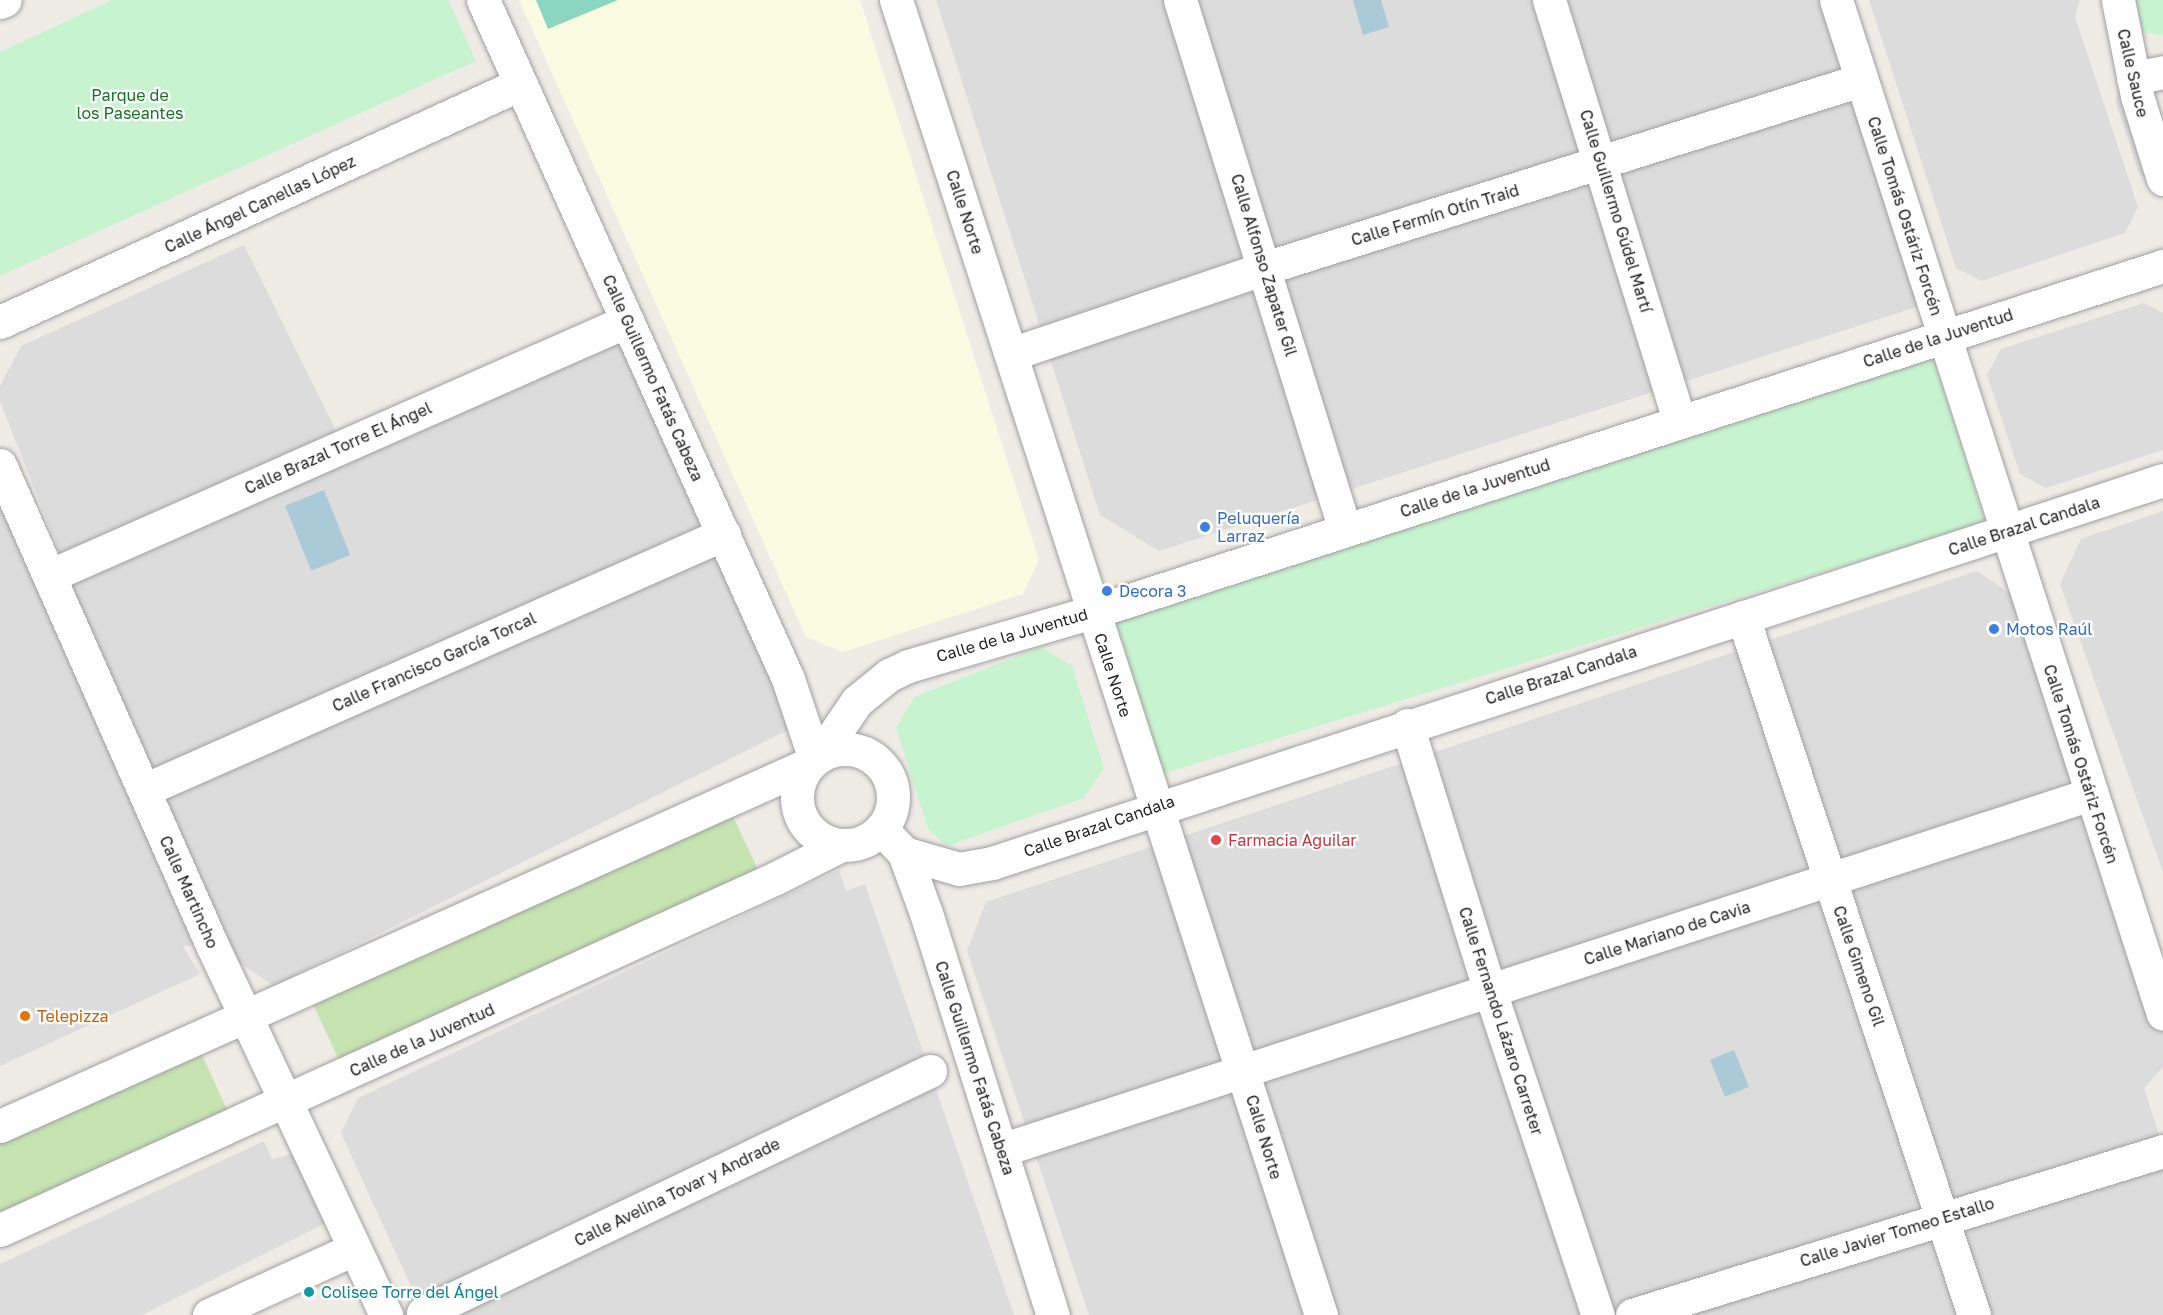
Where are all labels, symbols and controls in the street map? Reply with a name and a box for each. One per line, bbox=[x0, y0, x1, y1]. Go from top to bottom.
street label: Calle Sauce bbox=[2113, 27, 2153, 119]
park label: Parque de los Paseantes bbox=[76, 85, 184, 123]
street label: Calle Guillermo Gúdel Martí bbox=[1576, 107, 1656, 315]
street label: Calle Tomás Ostáriz Forcén bbox=[1864, 114, 1946, 318]
street label: Calle Ángel Canellas López bbox=[161, 151, 359, 257]
street label: Calle Norte bbox=[942, 168, 988, 256]
street label: Calle Alfonso Zapater Gil bbox=[1227, 172, 1301, 358]
street label: Calle Fermín Otín Traid bbox=[1349, 180, 1521, 250]
street label: Calle Guillermo Fatás Cabeza bbox=[599, 272, 707, 484]
street label: Calle de la Juventud bbox=[1861, 305, 2015, 371]
street label: Calle Brazal Torre El Ángel bbox=[241, 398, 435, 498]
street label: Calle de la Juventud bbox=[1398, 455, 1552, 521]
street label: Calle Brazal Candala bbox=[1946, 492, 2102, 560]
place label: Peluquería Larraz bbox=[1217, 508, 1300, 546]
marker: Peluquería Larraz bbox=[1198, 520, 1212, 534]
place label: Decora 3 bbox=[1119, 581, 1186, 601]
marker: Decora 3 bbox=[1100, 584, 1114, 598]
street label: Calle de la Juventud bbox=[934, 604, 1090, 666]
street label: Calle Francisco García Torcal bbox=[329, 608, 539, 716]
place label: Motos Raúl bbox=[2006, 619, 2092, 639]
marker: Motos Raúl bbox=[1987, 622, 2001, 636]
street label: Calle Norte bbox=[1090, 631, 1136, 719]
street label: Calle Brazal Candala bbox=[1483, 641, 1639, 709]
street label: Calle Tomás Ostáriz Forcén bbox=[2040, 662, 2122, 866]
street label: Calle Brazal Candala bbox=[1021, 791, 1177, 861]
place label: Farmacia Aguilar bbox=[1228, 830, 1356, 850]
street label: Calle Martincho bbox=[156, 833, 222, 951]
marker: Farmacia Aguilar bbox=[1209, 833, 1223, 847]
street label: Calle Mariano de Cavia bbox=[1581, 897, 1753, 969]
street label: Calle Gimeno Gil bbox=[1829, 903, 1889, 1029]
street label: Calle Fernando Lázaro Carreter bbox=[1455, 904, 1547, 1138]
street label: Calle Guillermo Fatás Cabeza bbox=[931, 958, 1019, 1178]
street label: Calle de la Juventud bbox=[347, 999, 497, 1081]
place label: Telepizza bbox=[37, 1006, 109, 1026]
marker: Telepizza bbox=[18, 1009, 32, 1023]
street label: Calle Norte bbox=[1242, 1092, 1286, 1182]
street label: Calle Avelina Tovar y Andrade bbox=[571, 1134, 783, 1250]
street label: Calle Javier Tomeo Estallo bbox=[1798, 1193, 1996, 1271]
place label: Colisee Torre del Ángel bbox=[321, 1282, 499, 1302]
marker: Colisee Torre del Ángel bbox=[302, 1285, 316, 1299]

